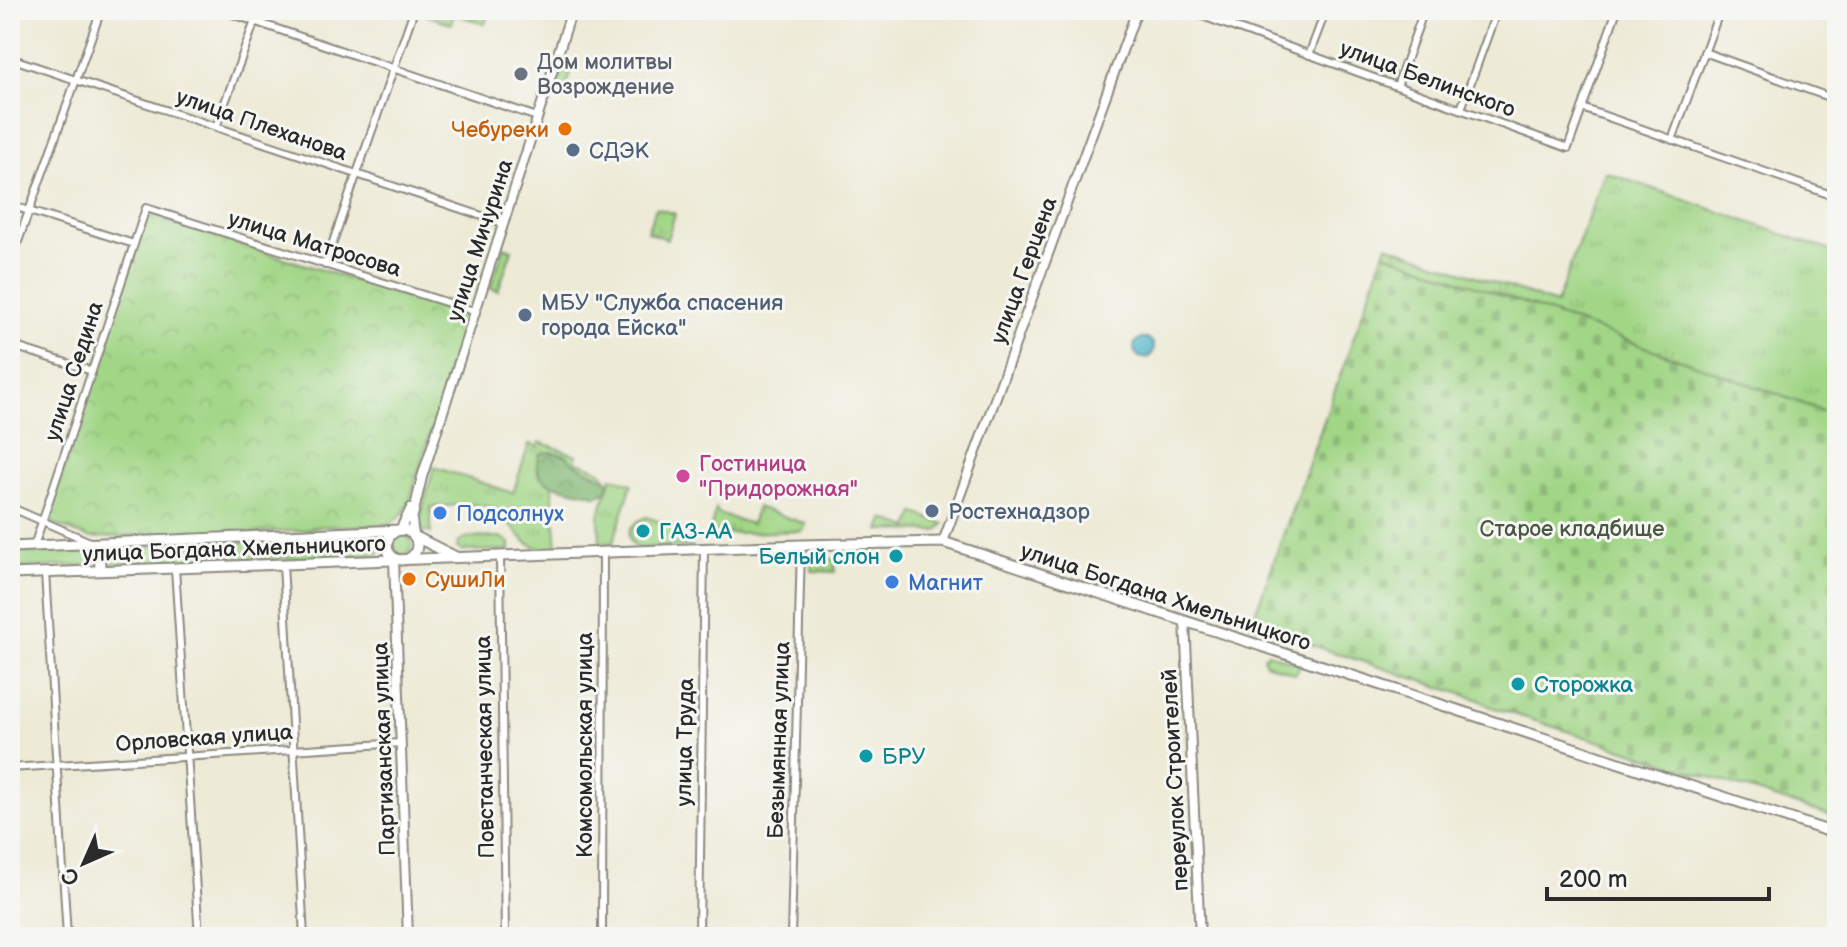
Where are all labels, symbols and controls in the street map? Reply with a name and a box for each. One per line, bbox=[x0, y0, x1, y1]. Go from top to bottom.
street label: улица Белинского bbox=[1336, 35, 1519, 124]
place label: Дом молитвы Возрождение bbox=[537, 49, 674, 101]
marker: Дом молитвы Возрождение bbox=[512, 65, 530, 83]
street label: улица Плеханова bbox=[172, 83, 351, 167]
place label: Чебуреки bbox=[451, 117, 549, 144]
marker: Чебуреки bbox=[556, 120, 574, 138]
place label: СДЭК bbox=[589, 138, 649, 165]
marker: СДЭК bbox=[564, 141, 582, 159]
street label: улица Мичурина bbox=[441, 156, 519, 325]
street label: улица Герцена bbox=[985, 193, 1063, 348]
street label: улица Матросова bbox=[225, 205, 404, 284]
place label: МБУ "Служба спасения города Ейска" bbox=[541, 290, 784, 342]
street label: улица Седина bbox=[39, 298, 110, 445]
marker: МБУ "Служба спасения города Ейска" bbox=[516, 306, 534, 324]
place label: Гостиница "Придорожная" bbox=[699, 451, 858, 503]
marker: Гостиница "Придорожная" bbox=[674, 467, 692, 485]
place label: Ростехнадзор bbox=[948, 499, 1091, 526]
place label: Подсолнух bbox=[456, 501, 564, 528]
marker: Ростехнадзор bbox=[923, 502, 941, 520]
marker: Подсолнух bbox=[431, 504, 449, 522]
park label: Старое кладбище bbox=[1480, 516, 1665, 543]
place label: ГАЗ-АА bbox=[659, 519, 733, 546]
marker: ГАЗ-АА bbox=[634, 522, 652, 540]
street label: улица Богдана Хмельницкого bbox=[82, 531, 386, 568]
street label: улица Богдана Хмельницкого bbox=[1017, 538, 1314, 657]
place label: Белый слон bbox=[758, 544, 880, 571]
marker: Белый слон bbox=[887, 547, 905, 565]
place label: СушиЛи bbox=[425, 567, 506, 594]
marker: СушиЛи bbox=[400, 570, 418, 588]
place label: Магнит bbox=[908, 570, 984, 597]
marker: Магнит bbox=[883, 573, 901, 591]
street label: Комсомольская улица bbox=[572, 632, 599, 858]
street label: Повстанческая улица bbox=[470, 635, 501, 859]
street label: Партизанская улица bbox=[367, 641, 402, 856]
street label: Безымянная улица bbox=[763, 641, 796, 839]
street label: переулок Строителей bbox=[1156, 668, 1195, 892]
place label: Сторожка bbox=[1534, 672, 1633, 699]
marker: Сторожка bbox=[1509, 675, 1527, 693]
street label: улица Труда bbox=[671, 678, 700, 807]
street label: Орловская улица bbox=[115, 719, 294, 758]
place label: БРУ bbox=[882, 744, 926, 771]
marker: БРУ bbox=[857, 747, 875, 765]
north arrow bbox=[44, 823, 124, 903]
scale bar bbox=[1547, 851, 1769, 901]
text: С bbox=[56, 861, 86, 891]
text: 200 m bbox=[1559, 865, 1628, 894]

